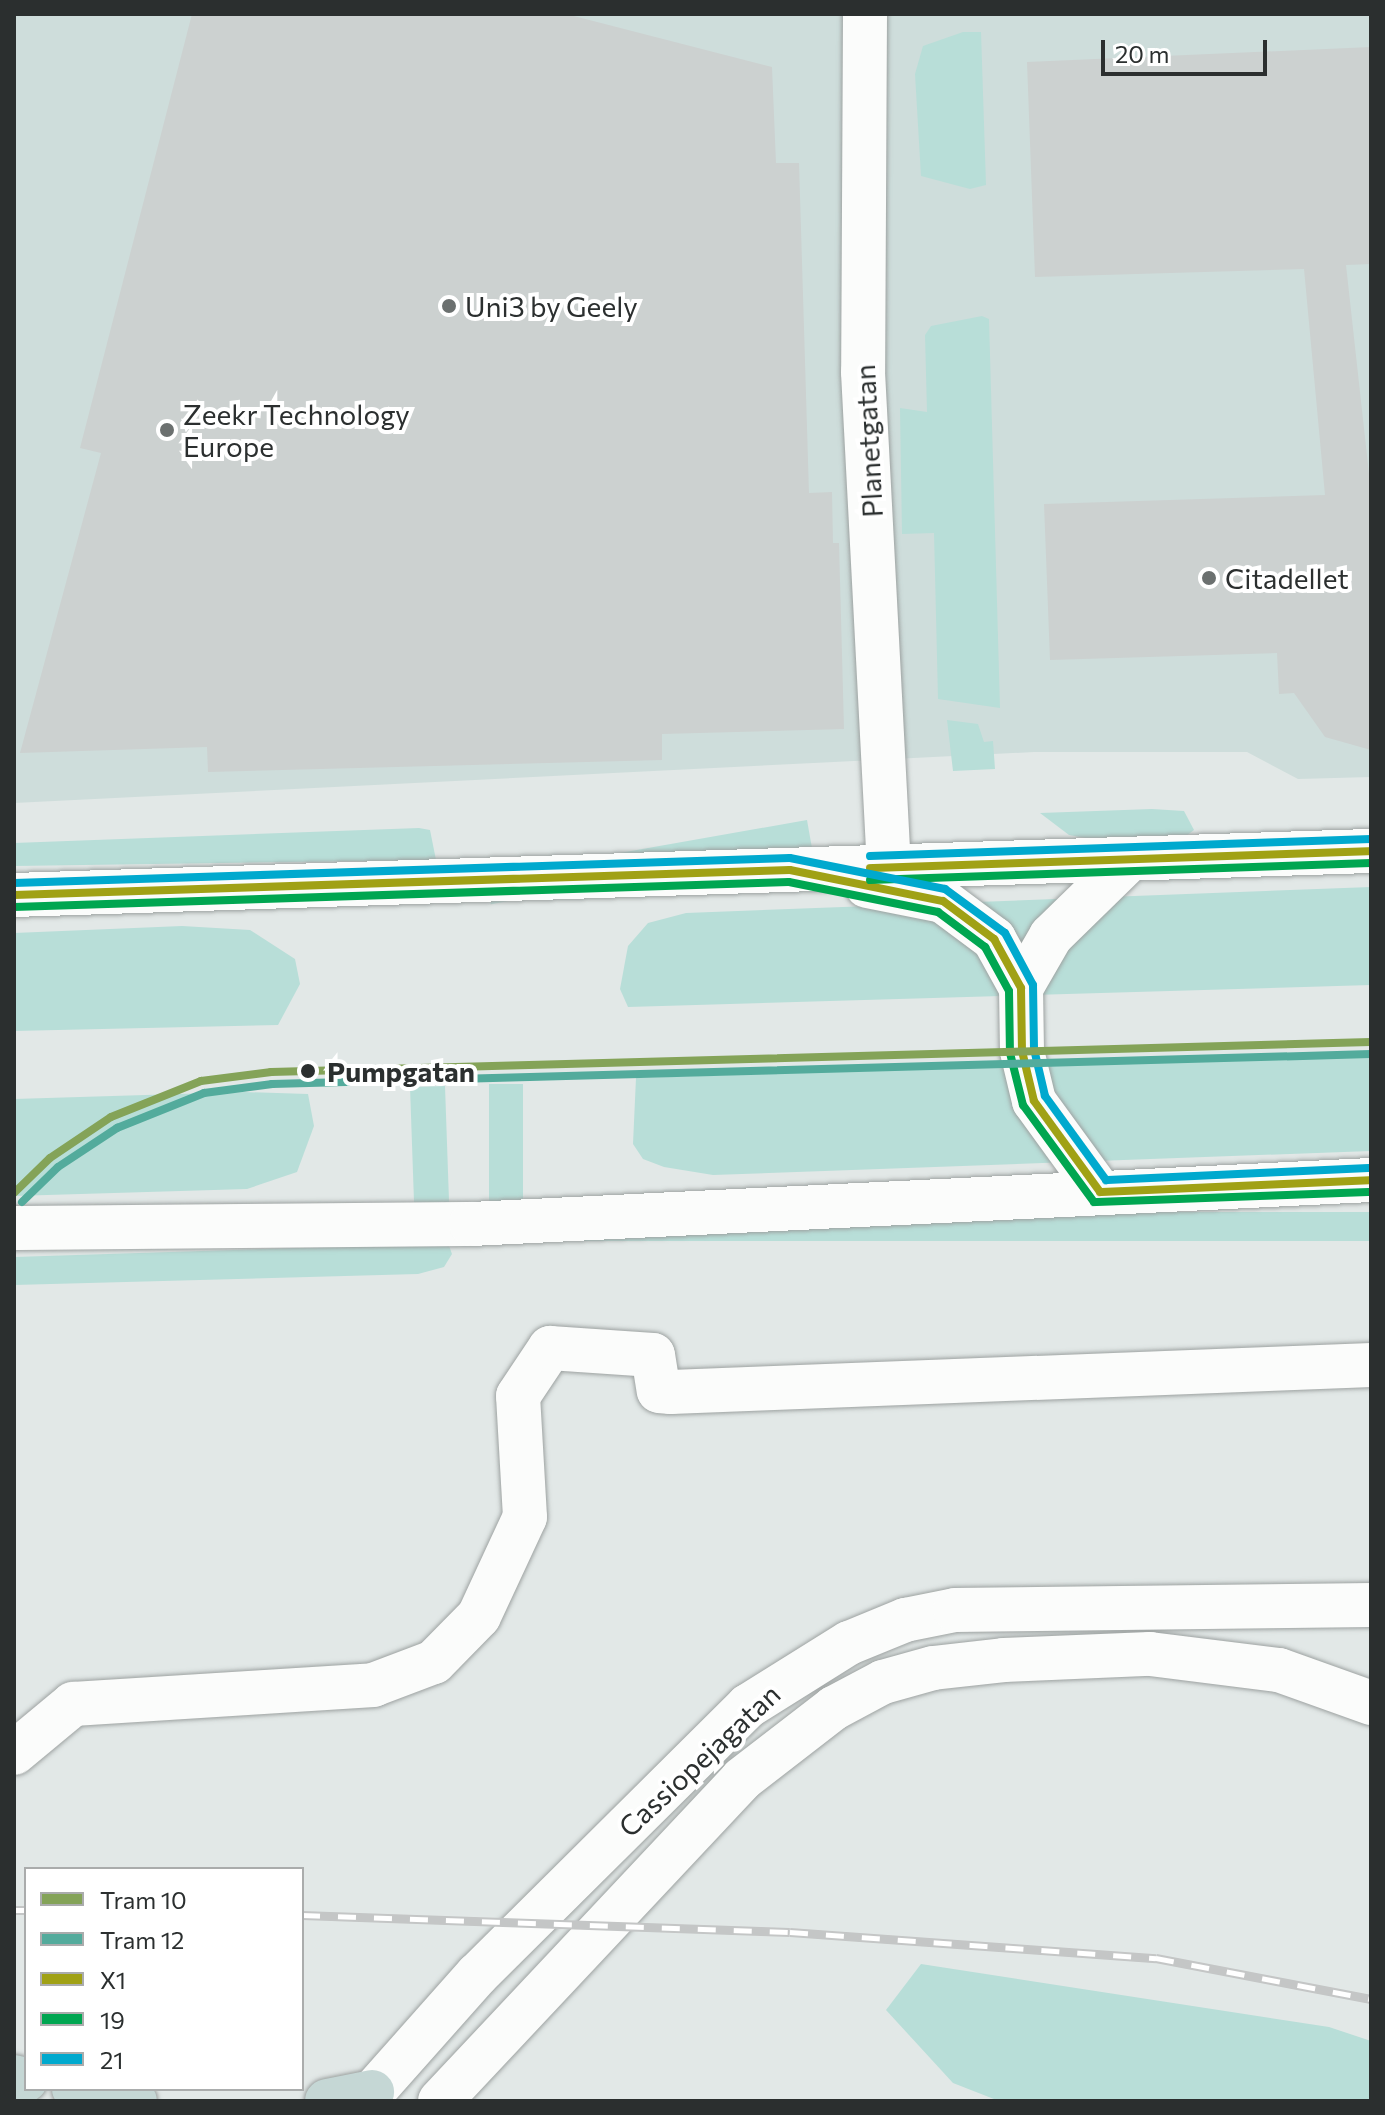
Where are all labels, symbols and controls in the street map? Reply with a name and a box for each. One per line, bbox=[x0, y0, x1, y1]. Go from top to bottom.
scale bar bbox=[1105, 24, 1271, 74]
text: 20 m bbox=[1115, 39, 1169, 68]
place label: Uni3 by Geely bbox=[465, 289, 638, 323]
marker: Uni3 by Geely bbox=[440, 297, 458, 315]
street label: Planetgatan bbox=[847, 364, 889, 518]
place label: Zeekr Technology Europe bbox=[183, 397, 410, 463]
marker: Zeekr Technology Europe bbox=[158, 421, 176, 439]
place label: Citadellet bbox=[1225, 561, 1349, 595]
marker: Citadellet bbox=[1200, 569, 1218, 587]
place label: Pumpgatan bbox=[327, 1054, 475, 1088]
marker: Pumpgatan bbox=[296, 1059, 320, 1083]
street label: Cassiopejagatan bbox=[611, 1677, 787, 1843]
legend bbox=[24, 1867, 304, 2091]
text: Tram 10 bbox=[100, 1885, 187, 1914]
text: Tram 12 bbox=[100, 1925, 184, 1954]
text: X1 bbox=[100, 1965, 126, 1994]
text: 19 bbox=[100, 2005, 125, 2034]
text: 21 bbox=[100, 2045, 124, 2074]

